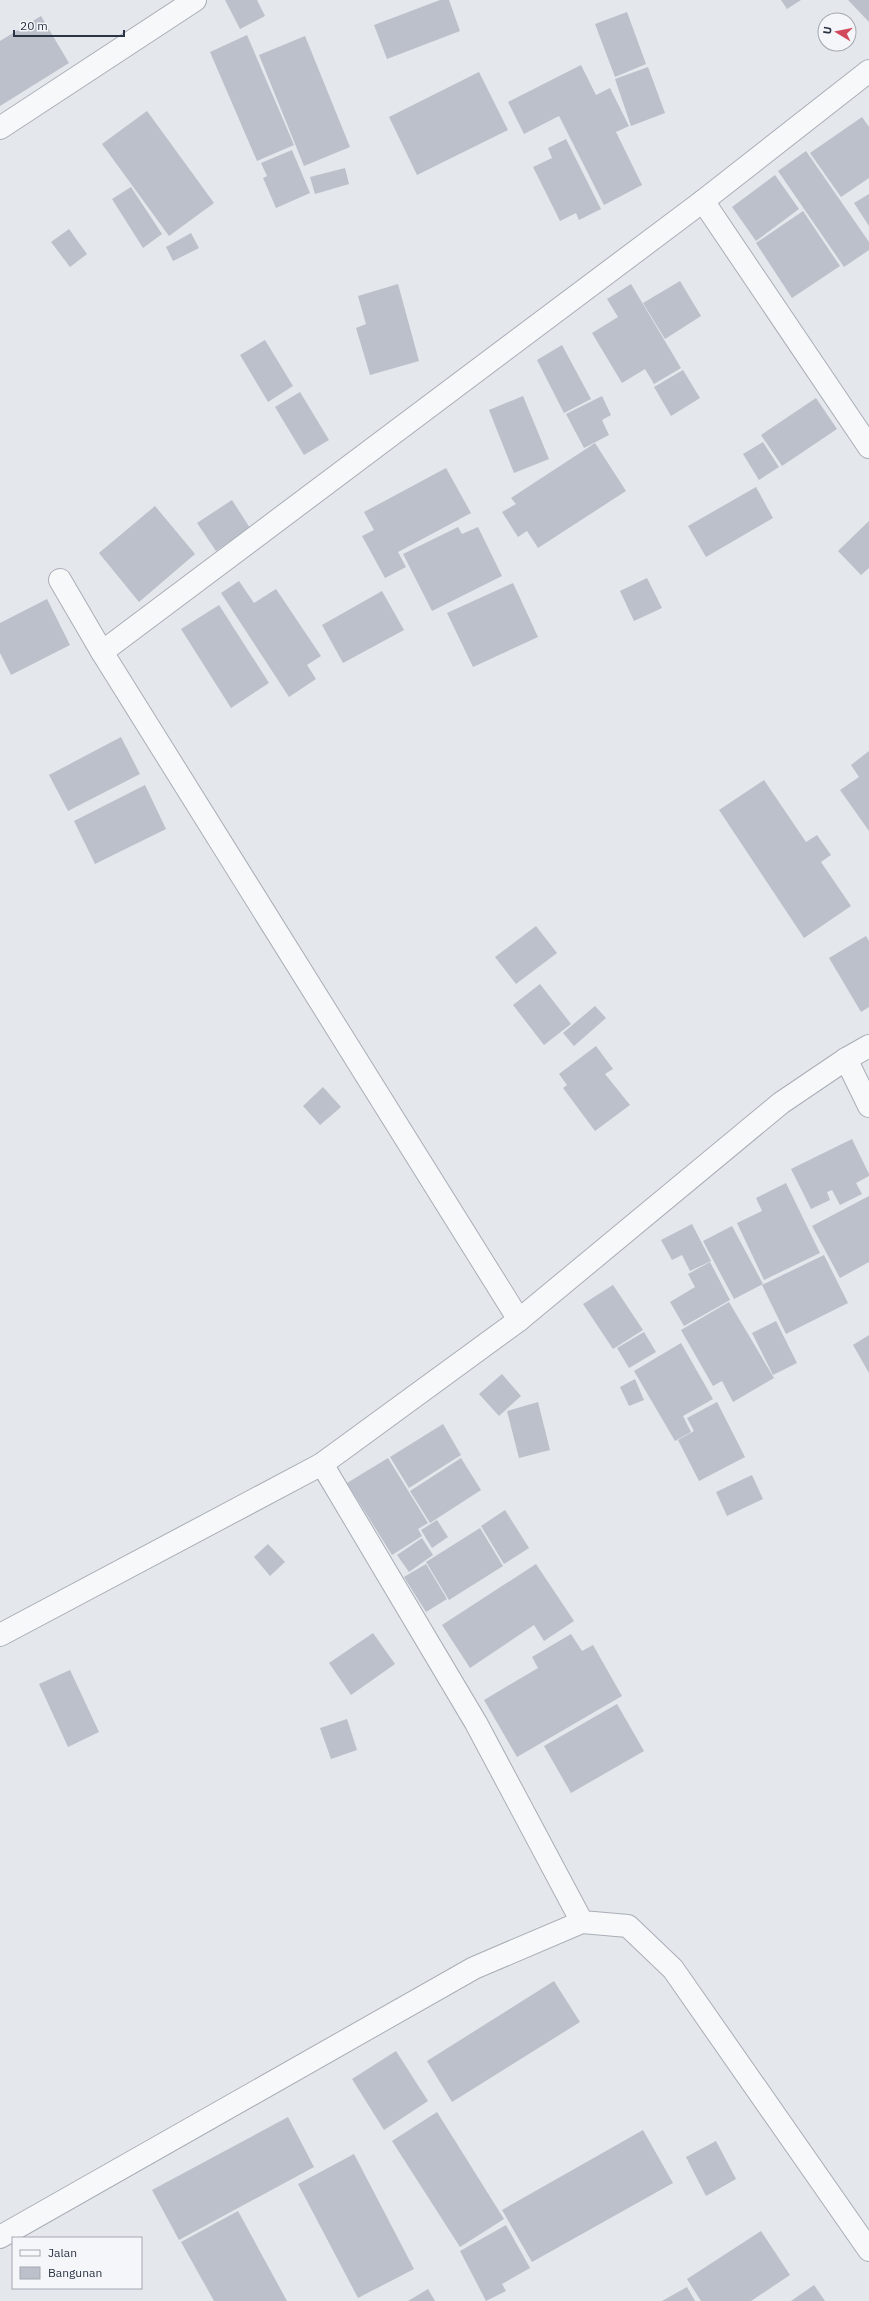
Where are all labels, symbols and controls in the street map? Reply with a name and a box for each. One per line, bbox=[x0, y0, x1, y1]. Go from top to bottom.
scale bar bbox=[14, 12, 124, 38]
north arrow bbox=[817, 12, 857, 52]
text: 20 m bbox=[20, 18, 48, 33]
text: U bbox=[820, 25, 835, 35]
legend bbox=[12, 2237, 142, 2289]
text: Jalan bbox=[48, 2245, 77, 2260]
text: Bangunan bbox=[48, 2265, 102, 2280]

